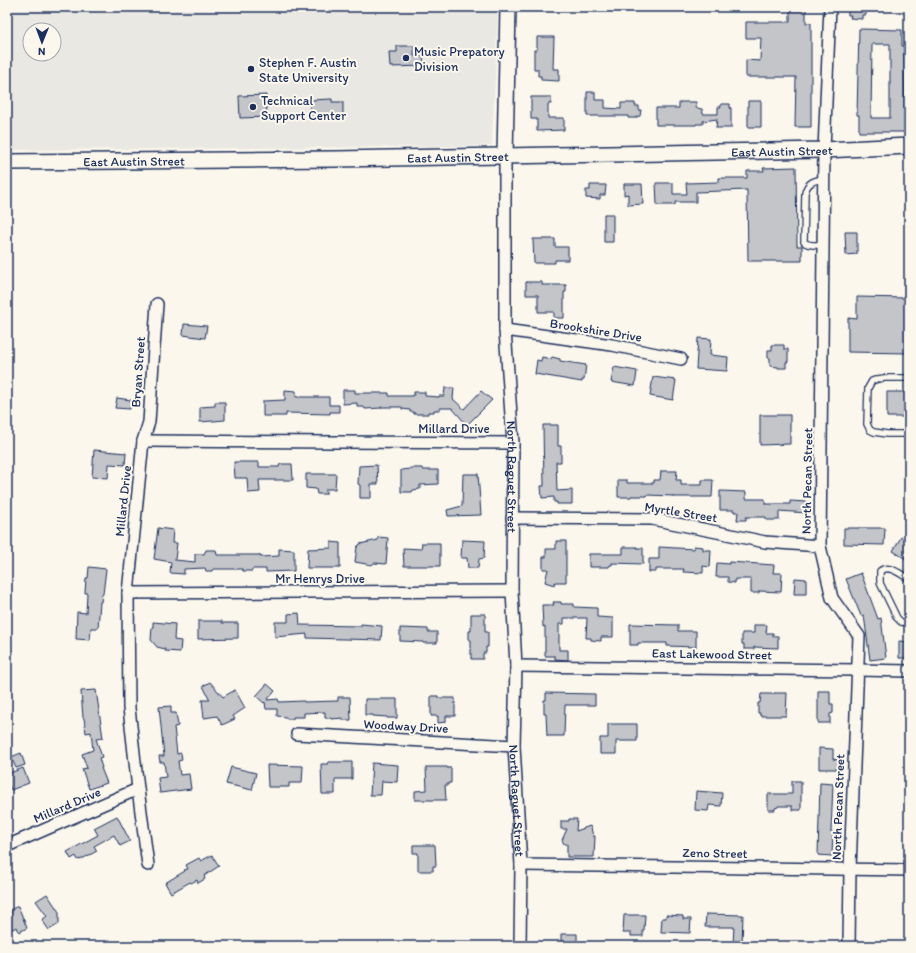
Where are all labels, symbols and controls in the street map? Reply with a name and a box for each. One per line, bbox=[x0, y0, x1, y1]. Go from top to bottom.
north arrow bbox=[22, 22, 62, 62]
place label: Music Prepatory Division bbox=[414, 44, 505, 74]
text: N bbox=[38, 45, 46, 58]
marker: Music Prepatory Division bbox=[401, 53, 411, 63]
place label: Stephen F. Austin State University bbox=[259, 55, 357, 85]
marker: Stephen F. Austin State University bbox=[246, 64, 256, 74]
place label: Technical Support Center bbox=[261, 93, 347, 123]
marker: Technical Support Center bbox=[248, 102, 258, 112]
street label: East Austin Street bbox=[731, 142, 833, 159]
street label: East Austin Street bbox=[407, 148, 509, 165]
street label: East Austin Street bbox=[83, 153, 185, 169]
street label: Brookshire Drive bbox=[549, 315, 643, 345]
street label: Bryan Street bbox=[128, 336, 148, 408]
street label: North Raguet Street bbox=[504, 420, 521, 533]
street label: Millard Drive bbox=[418, 421, 490, 436]
street label: North Pecan Street bbox=[799, 428, 815, 534]
street label: Millard Drive bbox=[112, 465, 134, 537]
street label: Myrtle Street bbox=[643, 499, 719, 525]
street label: Mr Henrys Drive bbox=[275, 571, 365, 586]
street label: East Lakewood Street bbox=[652, 645, 772, 663]
street label: Woodway Drive bbox=[363, 716, 449, 736]
street label: North Raguet Street bbox=[506, 744, 528, 857]
street label: North Pecan Street bbox=[829, 754, 847, 860]
street label: Millard Drive bbox=[31, 784, 103, 826]
street label: Zeno Street bbox=[682, 845, 748, 861]

